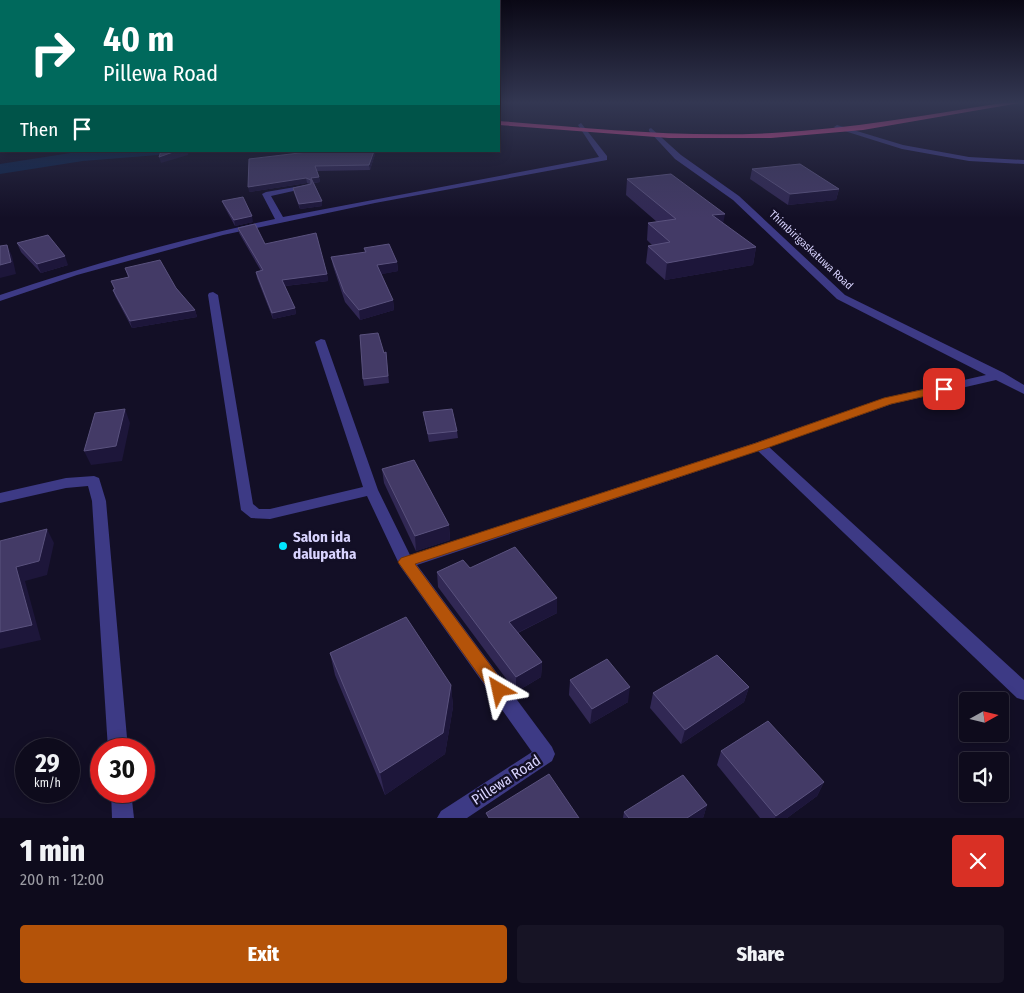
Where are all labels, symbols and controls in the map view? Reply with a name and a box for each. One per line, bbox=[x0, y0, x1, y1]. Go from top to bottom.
text: 40 m bbox=[103, 18, 174, 60]
icon: right bbox=[20, 20, 85, 85]
text: Pillewa Road bbox=[103, 60, 218, 87]
icon: arrive bbox=[68, 115, 96, 143]
text: Then bbox=[20, 118, 58, 141]
street label: Thimbirigaskatuwa Road bbox=[766, 208, 856, 292]
pin bbox=[923, 368, 965, 410]
icon: arrive bbox=[930, 375, 958, 403]
place label: Salon ida dalupatha bbox=[293, 528, 357, 563]
marker: Salon ida dalupatha bbox=[277, 540, 289, 552]
position arrow bbox=[472, 663, 524, 715]
north arrow bbox=[959, 692, 1009, 742]
map controls bbox=[959, 692, 1009, 802]
speed limit sign: 30 bbox=[90, 738, 155, 803]
text: 29 bbox=[35, 749, 60, 779]
street label: Pillewa Road bbox=[468, 751, 544, 809]
button: sound bbox=[959, 752, 1009, 802]
text: km/h bbox=[34, 776, 61, 790]
text: 1 min bbox=[20, 833, 85, 869]
button: close bbox=[952, 835, 1004, 887]
text: 200 m · 12:00 bbox=[20, 870, 104, 889]
button: Exit bbox=[20, 925, 507, 983]
button: Share bbox=[517, 925, 1004, 983]

